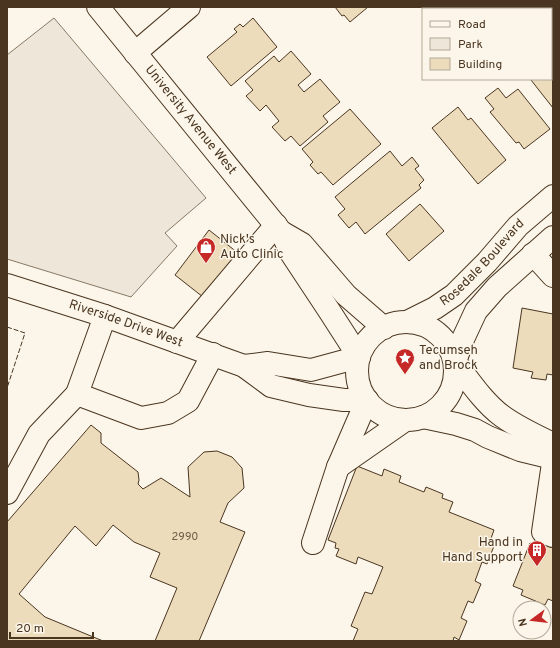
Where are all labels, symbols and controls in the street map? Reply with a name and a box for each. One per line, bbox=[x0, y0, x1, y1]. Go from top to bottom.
legend bbox=[422, 8, 552, 80]
text: Road bbox=[458, 17, 486, 33]
text: Park bbox=[458, 37, 483, 53]
text: Building bbox=[458, 57, 502, 73]
street label: University Avenue West bbox=[141, 62, 240, 178]
street label: Rosedale Boulevard bbox=[437, 216, 528, 310]
place label: Nick's Auto Clinic bbox=[220, 232, 283, 263]
shop icon: Nick's Auto Clinic bbox=[195, 236, 217, 264]
street label: Riverside Drive West bbox=[67, 297, 185, 351]
place label: Tecumseh and Brock bbox=[419, 343, 478, 374]
place icon: Tecumseh and Brock bbox=[394, 347, 416, 375]
house number: 2990 bbox=[172, 530, 198, 544]
place label: Hand in Hand Support bbox=[442, 535, 523, 566]
building icon: Hand in Hand Support bbox=[526, 539, 548, 567]
north arrow bbox=[512, 600, 552, 640]
scale bar bbox=[10, 614, 93, 640]
text: N bbox=[516, 617, 531, 628]
text: 20 m bbox=[16, 621, 44, 637]

